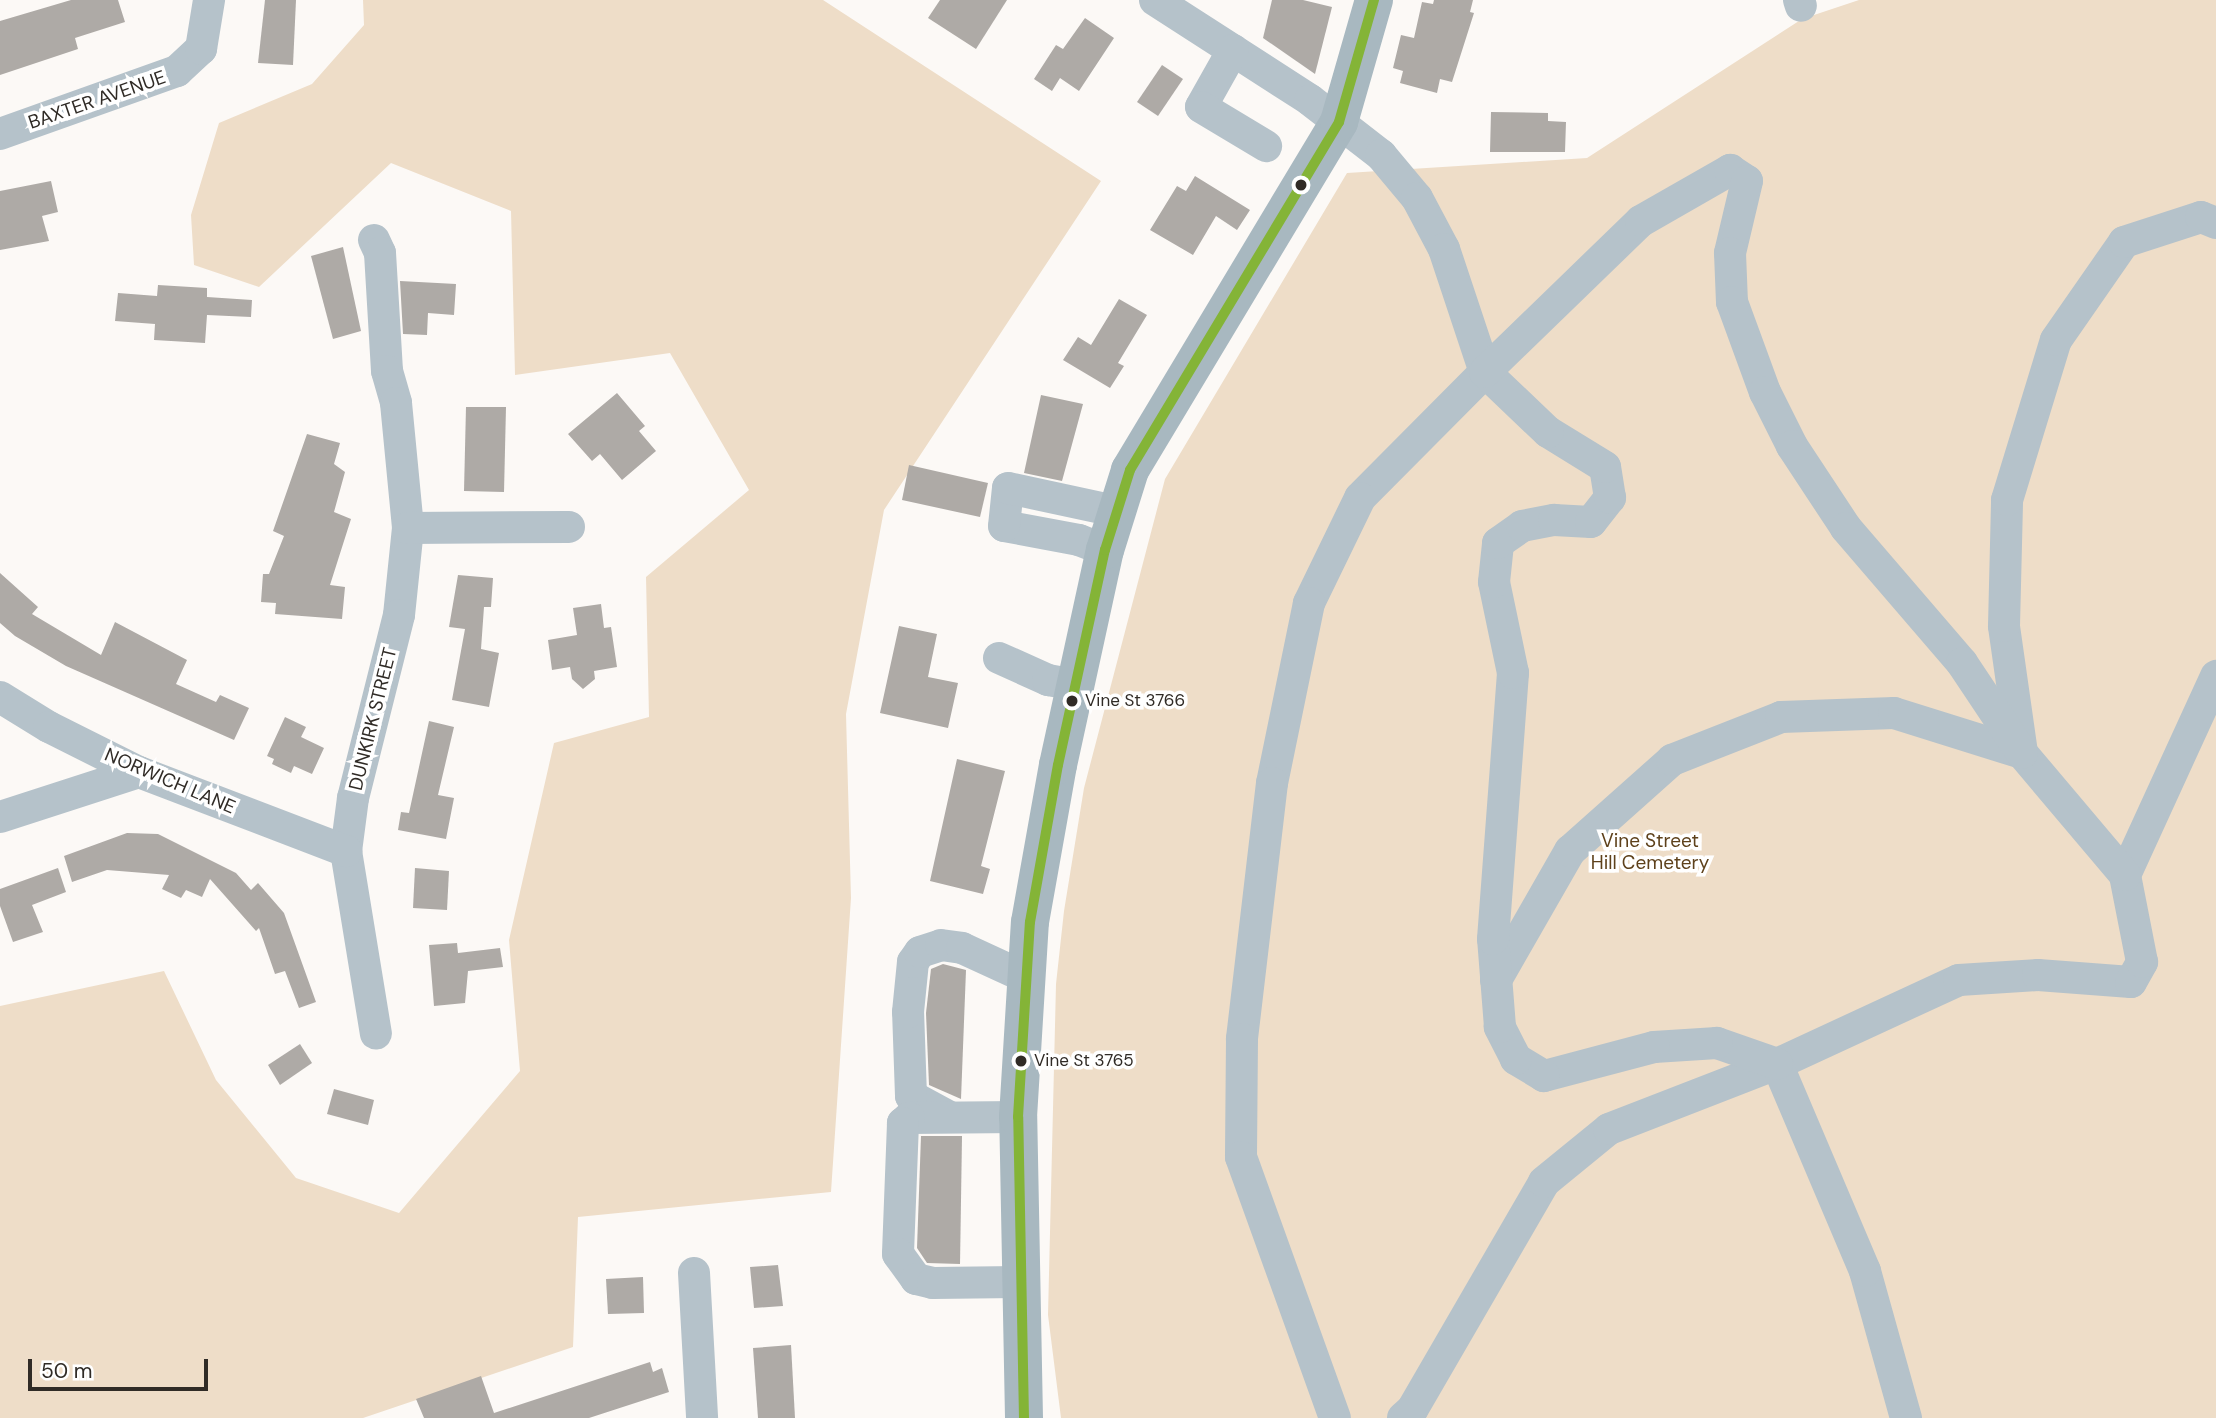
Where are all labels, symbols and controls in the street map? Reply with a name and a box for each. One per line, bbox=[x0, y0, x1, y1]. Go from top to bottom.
street label: BAXTER AVENUE bbox=[25, 66, 169, 134]
unlabelled marker bbox=[1294, 178, 1308, 192]
street label: DUNKIRK STREET bbox=[344, 645, 402, 793]
place label: Vine St 3766 bbox=[1085, 691, 1185, 711]
marker: Vine St 3766 bbox=[1065, 694, 1079, 708]
street label: NORWICH LANE bbox=[101, 743, 239, 819]
park label: Vine Street Hill Cemetery bbox=[1591, 830, 1709, 874]
place label: Vine St 3765 bbox=[1034, 1051, 1134, 1071]
marker: Vine St 3765 bbox=[1014, 1054, 1028, 1068]
scale bar bbox=[32, 1344, 212, 1388]
text: 50 m bbox=[41, 1357, 92, 1385]

